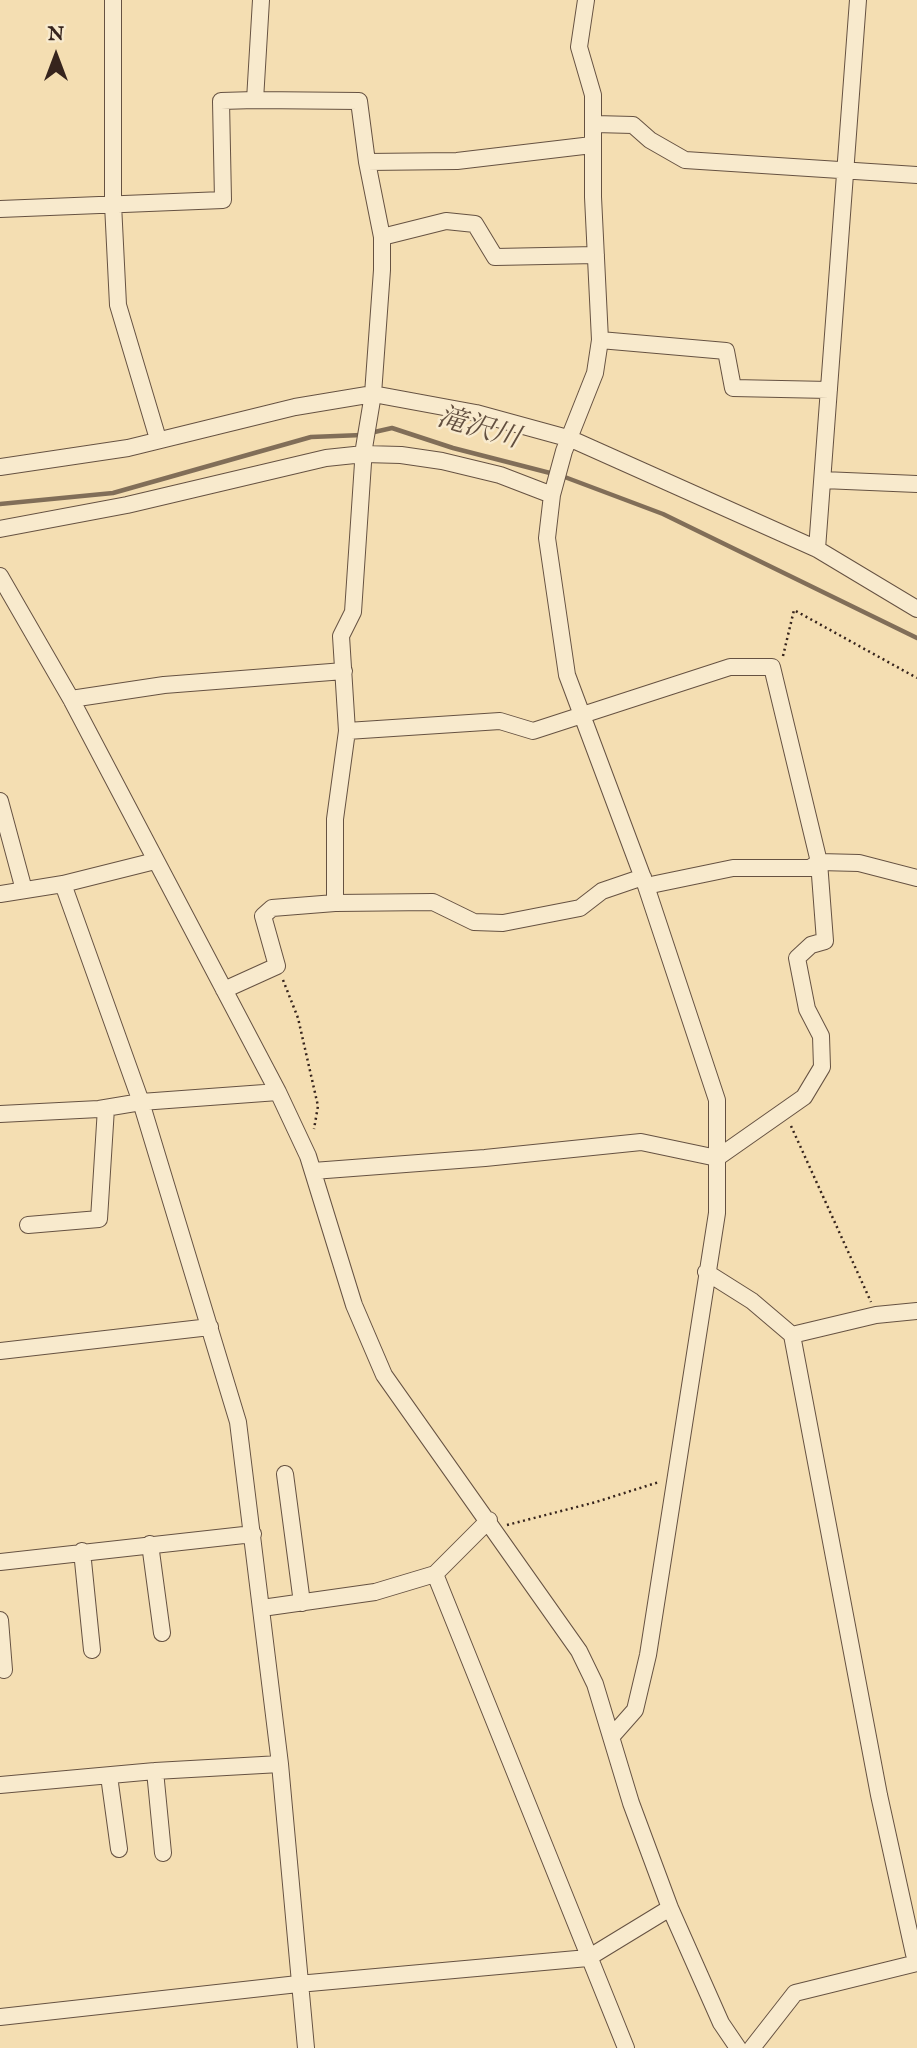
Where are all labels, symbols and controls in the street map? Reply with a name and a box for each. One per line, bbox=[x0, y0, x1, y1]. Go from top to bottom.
north arrow bbox=[21, 21, 91, 91]
text: N bbox=[48, 23, 64, 47]
water label: 滝沢川 bbox=[433, 402, 523, 458]

